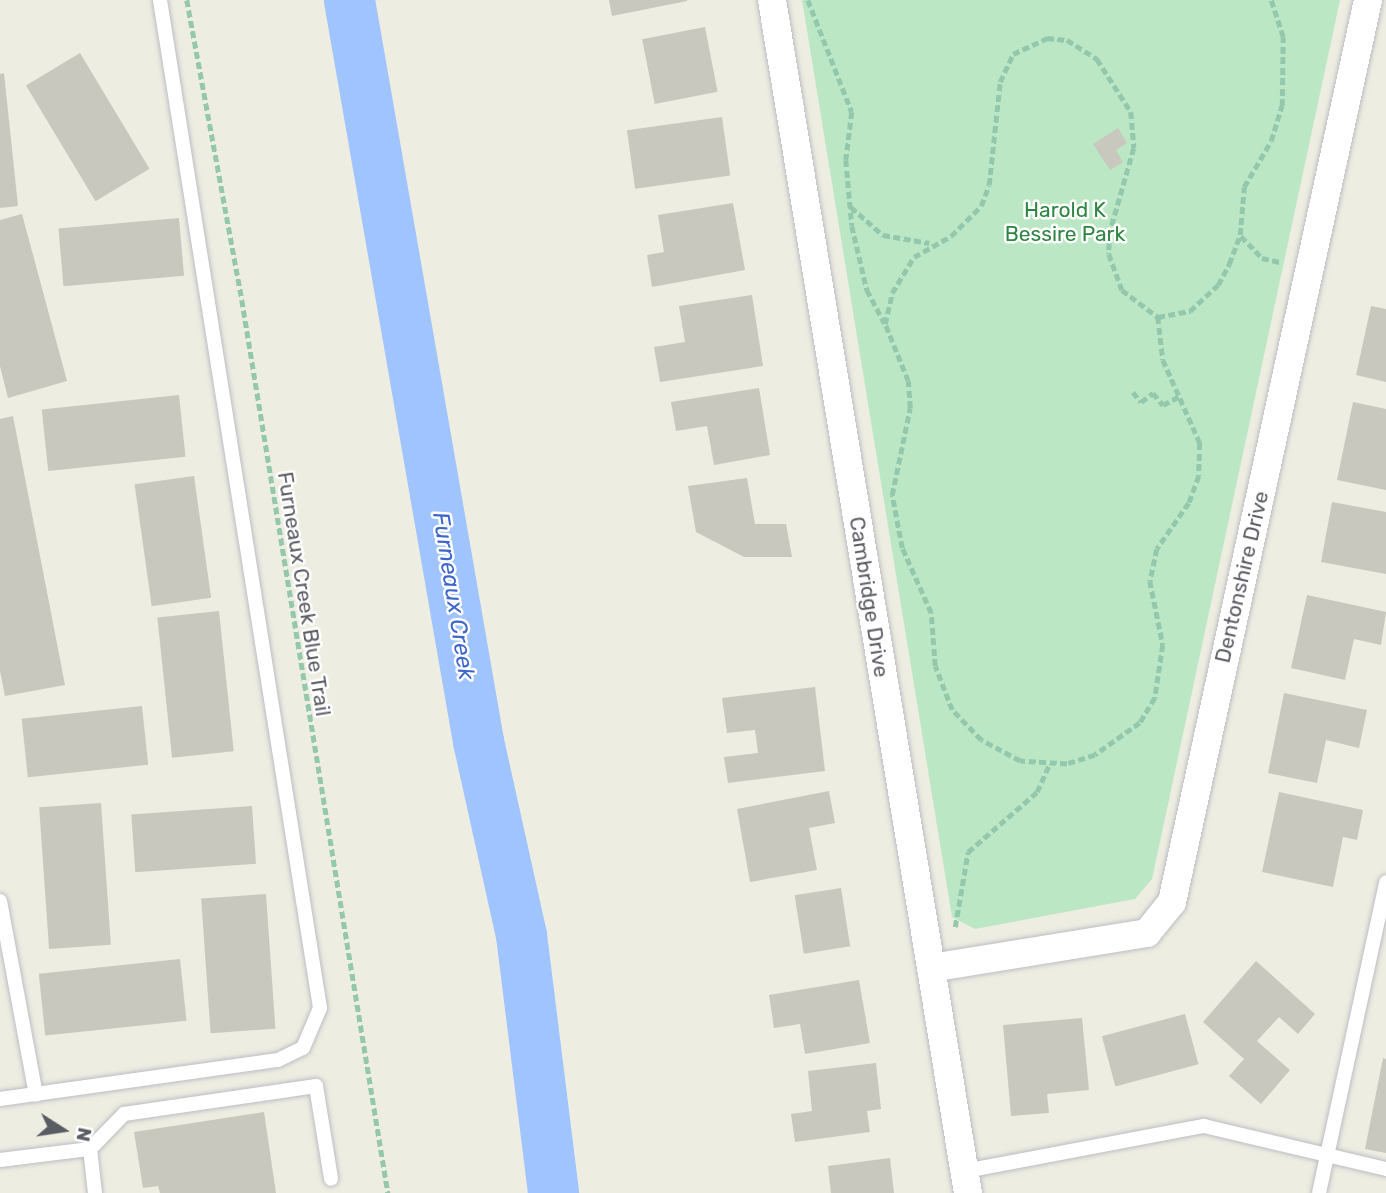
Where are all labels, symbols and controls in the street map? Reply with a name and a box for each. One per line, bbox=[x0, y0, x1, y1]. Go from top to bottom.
park label: Harold K Bessire Park bbox=[1005, 197, 1125, 247]
street label: Furneaux Creek Blue Trail bbox=[272, 470, 336, 718]
street label: Dentonshire Drive bbox=[1210, 489, 1274, 665]
water label: Furneaux Creek bbox=[427, 510, 481, 682]
street label: Cambridge Drive bbox=[844, 515, 894, 679]
north arrow bbox=[28, 1095, 98, 1165]
text: N bbox=[71, 1125, 97, 1144]

